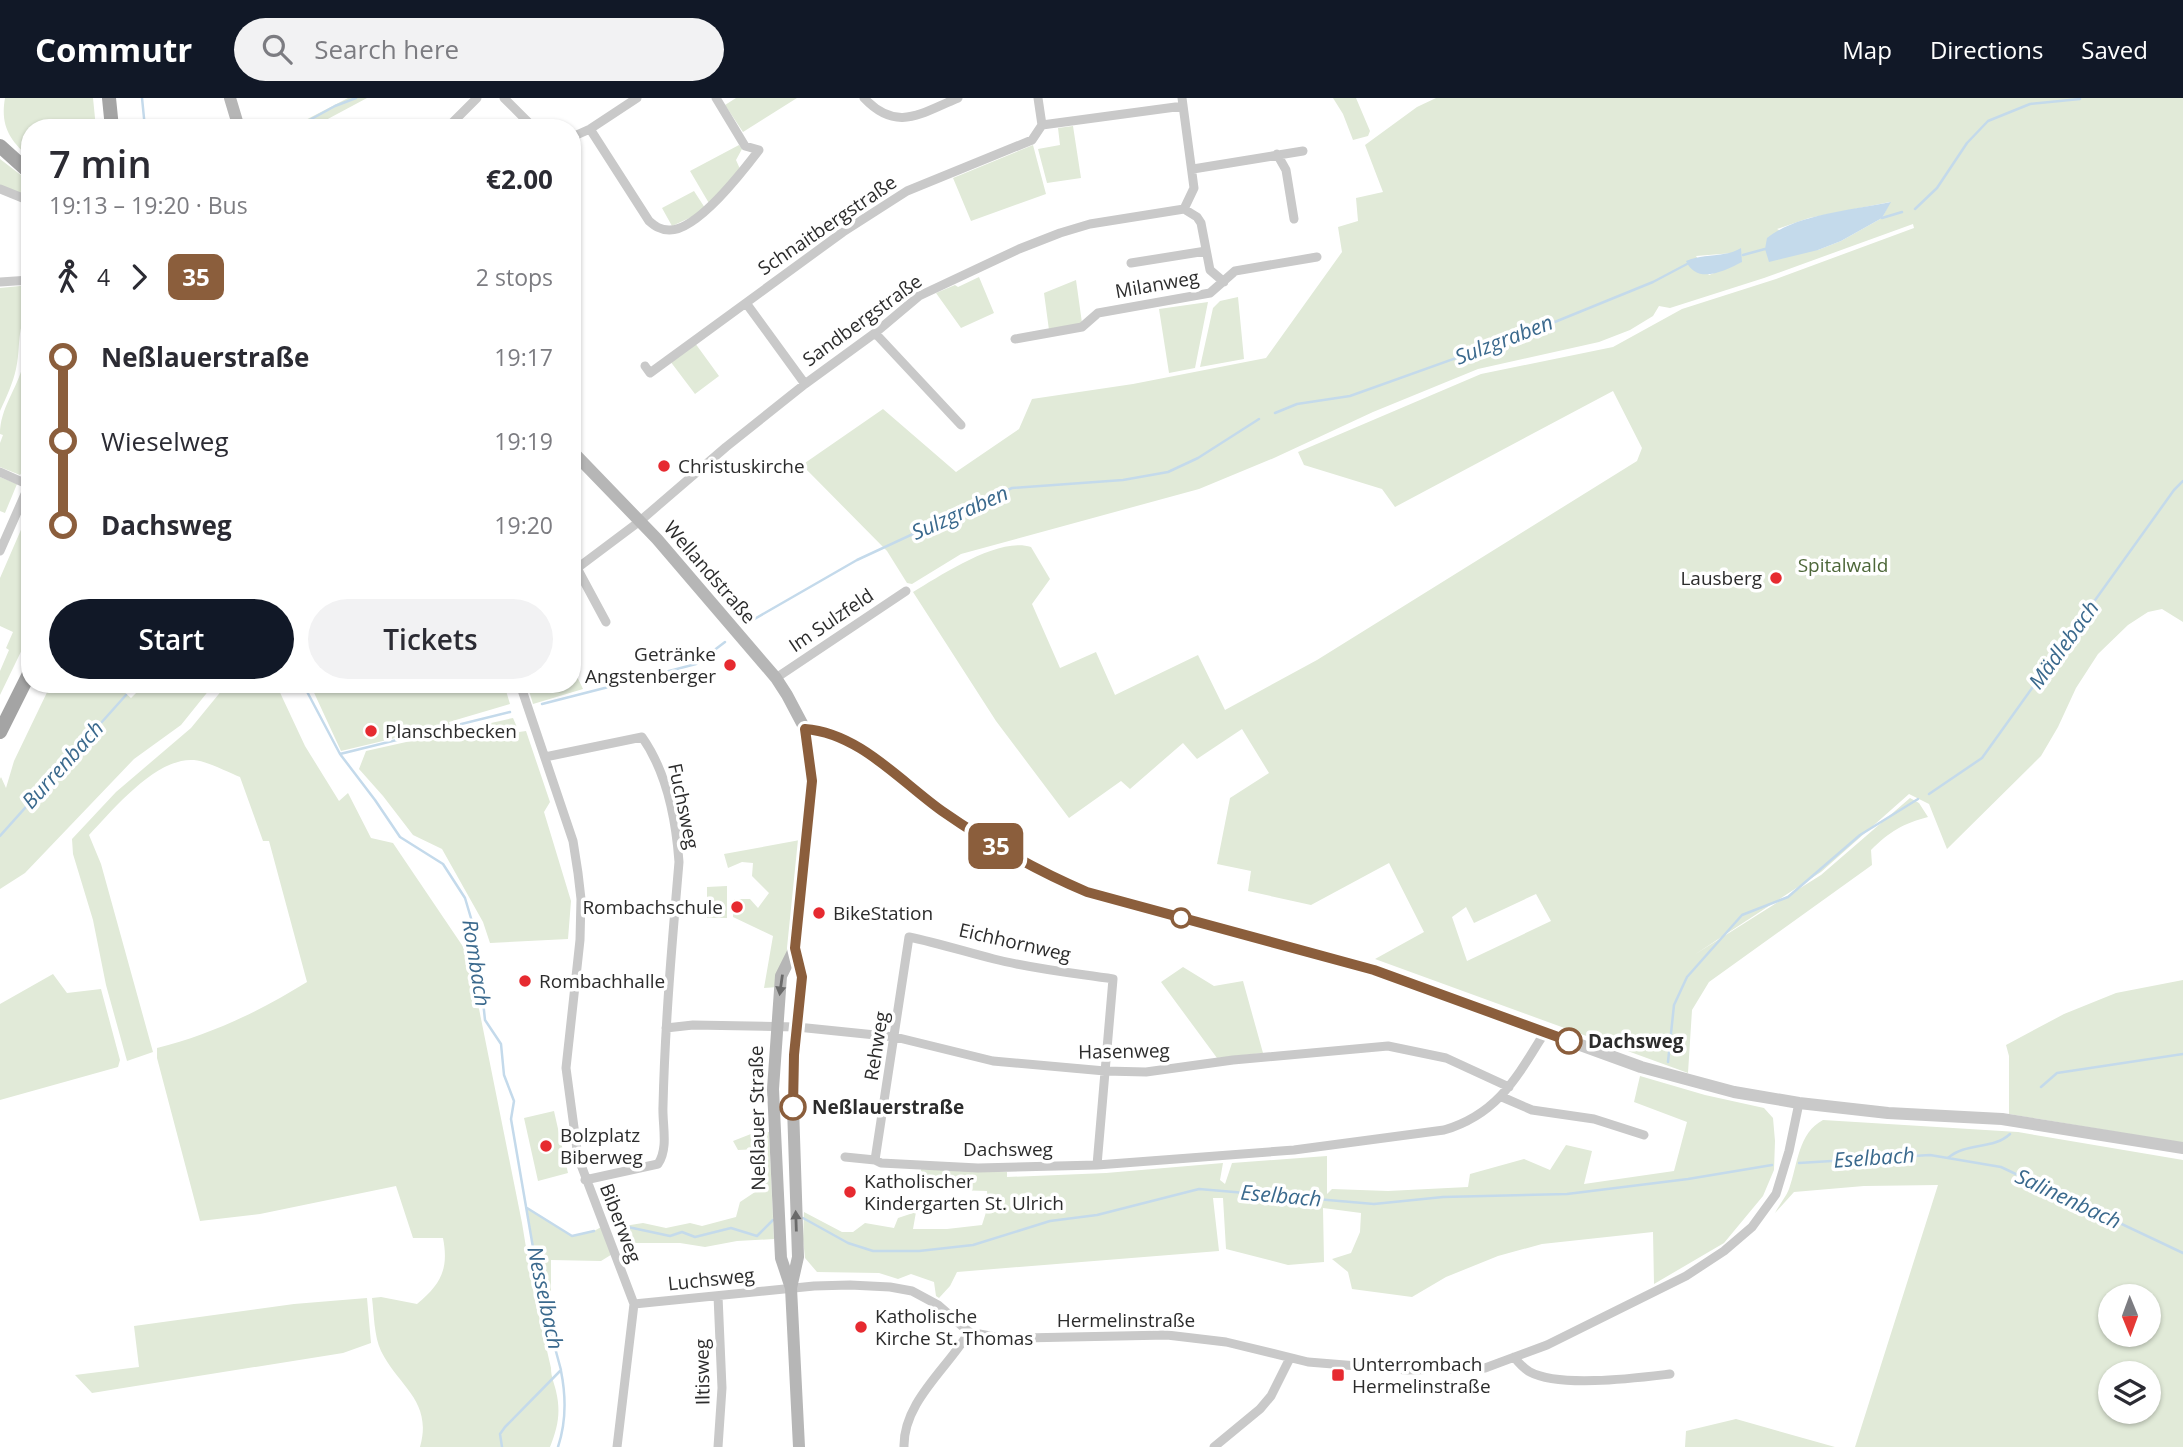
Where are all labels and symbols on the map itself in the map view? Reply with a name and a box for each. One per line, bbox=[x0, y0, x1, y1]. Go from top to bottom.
street label: Schnaitbergstraße bbox=[753, 169, 901, 281]
street label: Milanweg bbox=[1113, 264, 1201, 304]
street label: Sandbergstraße bbox=[797, 268, 927, 372]
water label: Sulzgraben bbox=[1451, 308, 1557, 371]
place label: Christuskirche bbox=[678, 453, 805, 479]
marker: Christuskirche bbox=[656, 458, 672, 474]
water label: Sulzgraben bbox=[907, 478, 1012, 546]
street label: Wellandstraße bbox=[658, 515, 762, 629]
park label: Spitalwald bbox=[1798, 552, 1888, 578]
place label: Lausberg bbox=[1680, 565, 1762, 591]
marker: Lausberg bbox=[1768, 570, 1784, 586]
street label: Im Sulzfeld bbox=[783, 582, 879, 658]
water label: Mädlebach bbox=[2022, 595, 2105, 694]
place label: Getränke Angstenberger bbox=[585, 641, 716, 689]
marker: Getränke Angstenberger bbox=[722, 657, 738, 673]
water label: Burrenbach bbox=[15, 714, 109, 814]
place label: Planschbecken bbox=[385, 718, 517, 744]
marker: Planschbecken bbox=[363, 723, 379, 739]
street label: Fuchsweg bbox=[662, 761, 706, 851]
line badge: 35 bbox=[964, 823, 1028, 869]
place label: Rombachschule bbox=[582, 894, 723, 920]
marker: Rombachschule bbox=[729, 899, 745, 915]
place label: BikeStation bbox=[833, 900, 933, 926]
marker: BikeStation bbox=[811, 905, 827, 921]
unlabelled marker bbox=[1171, 908, 1191, 928]
street label: Eichhornweg bbox=[956, 916, 1074, 968]
water label: Rombach bbox=[456, 917, 498, 1008]
place label: Rombachhalle bbox=[539, 968, 665, 994]
marker: Rombachhalle bbox=[517, 973, 533, 989]
one-way arrow bbox=[775, 974, 786, 996]
street label: Rehweg bbox=[858, 1010, 894, 1082]
marker: Dachsweg bbox=[1556, 1028, 1582, 1054]
place label: Dachsweg bbox=[1588, 1028, 1684, 1054]
street label: Hasenweg bbox=[1078, 1037, 1170, 1065]
street label: Neßlauer Straße bbox=[743, 1045, 771, 1191]
marker: Neßlauerstraße bbox=[780, 1094, 806, 1120]
place label: Neßlauerstraße bbox=[812, 1094, 964, 1120]
place label: Bolzplatz Biberweg bbox=[560, 1122, 643, 1170]
street label: Dachsweg bbox=[963, 1136, 1053, 1162]
marker: Bolzplatz Biberweg bbox=[538, 1138, 554, 1154]
water label: Eselbach bbox=[1832, 1140, 1915, 1174]
water label: Salinenbach bbox=[2011, 1161, 2126, 1235]
place label: Katholischer Kindergarten St. Ulrich bbox=[864, 1168, 1064, 1216]
water label: Eselbach bbox=[1239, 1178, 1323, 1212]
street label: Biberweg bbox=[594, 1180, 648, 1266]
marker: Katholischer Kindergarten St. Ulrich bbox=[842, 1184, 858, 1200]
one-way arrow bbox=[791, 1210, 802, 1232]
water label: Nesselbach bbox=[521, 1244, 571, 1352]
street label: Luchsweg bbox=[666, 1262, 756, 1296]
north arrow bbox=[2098, 1284, 2161, 1348]
place label: Katholische Kirche St. Thomas bbox=[875, 1303, 1033, 1351]
street label: Hermelinstraße bbox=[1057, 1307, 1195, 1333]
marker: Katholische Kirche St. Thomas bbox=[853, 1319, 869, 1335]
street label: Iltisweg bbox=[688, 1339, 716, 1405]
place label: Unterrombach Hermelinstraße bbox=[1352, 1351, 1491, 1399]
marker: Unterrombach Hermelinstraße bbox=[1330, 1367, 1346, 1383]

